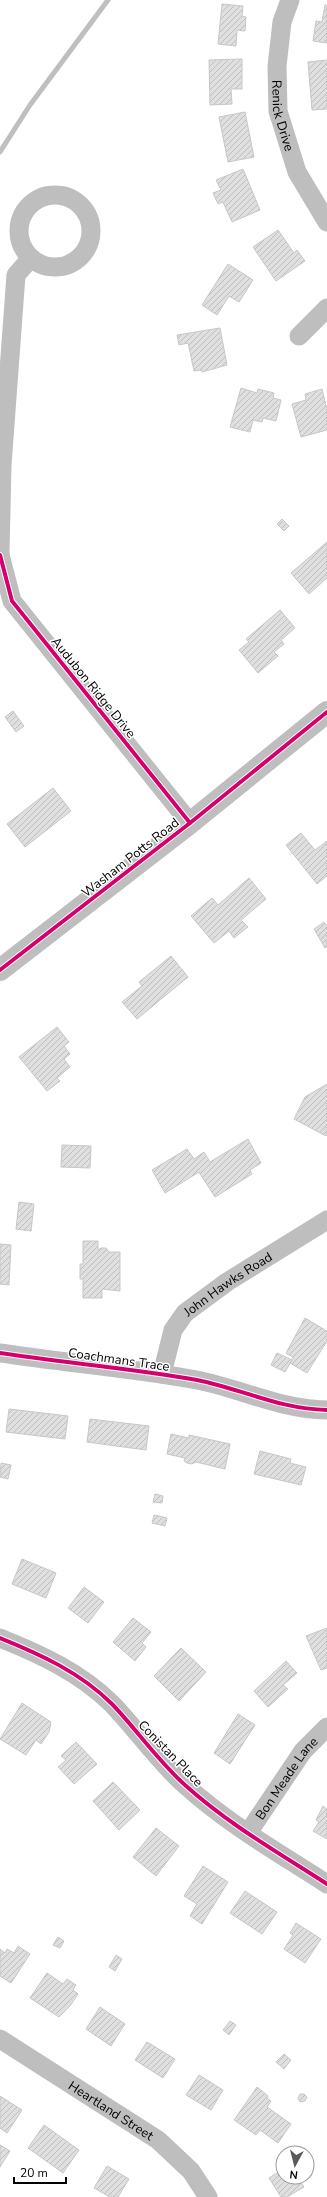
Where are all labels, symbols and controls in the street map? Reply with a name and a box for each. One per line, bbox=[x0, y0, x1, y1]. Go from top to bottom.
street label: Renick Drive bbox=[267, 80, 298, 154]
street label: Audubon Ridge Drive bbox=[47, 633, 140, 742]
street label: Washam Potts Road bbox=[78, 814, 183, 902]
street label: John Hawks Road bbox=[180, 1248, 276, 1322]
street label: Coachmans Trace bbox=[67, 1344, 171, 1376]
street label: Conistan Place bbox=[134, 1716, 207, 1791]
street label: Bon Meade Lane bbox=[251, 1733, 322, 1824]
street label: Heartland Street bbox=[65, 2077, 157, 2145]
north arrow bbox=[275, 2145, 315, 2185]
scale bar bbox=[14, 2159, 66, 2185]
text: 20 m bbox=[20, 2165, 48, 2181]
text: N bbox=[289, 2166, 299, 2182]

